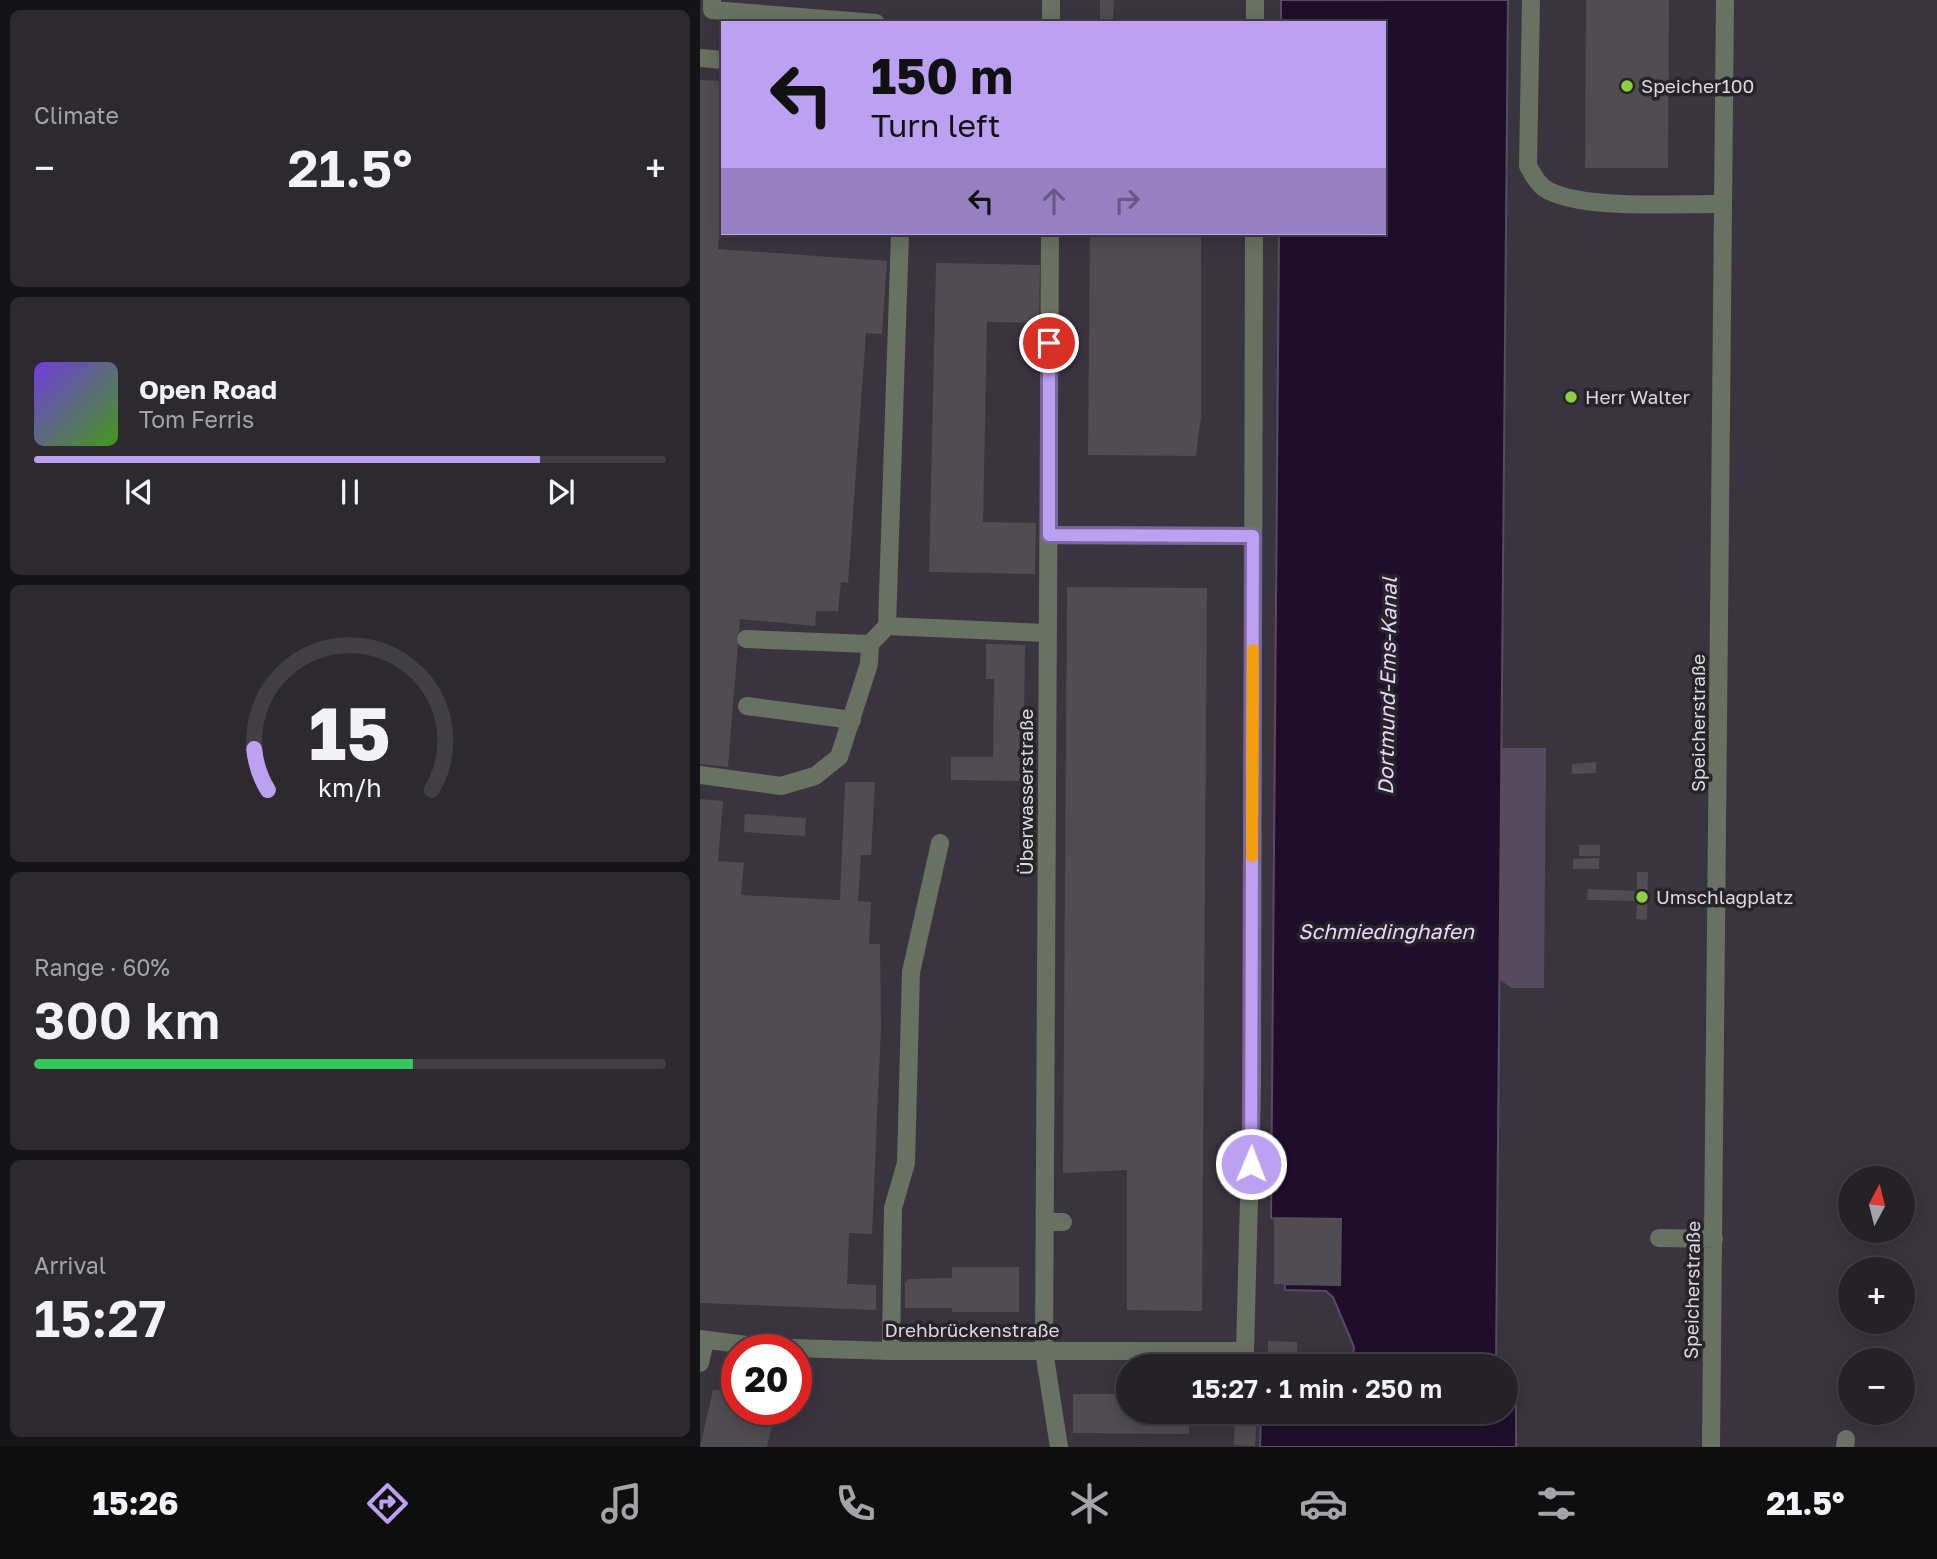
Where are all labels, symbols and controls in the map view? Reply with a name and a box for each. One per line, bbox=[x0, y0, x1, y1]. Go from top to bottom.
text: 150 m bbox=[871, 46, 1013, 105]
icon: left bbox=[756, 49, 847, 140]
place label: Speicher100 bbox=[1641, 74, 1754, 97]
marker: Speicher100 bbox=[1619, 78, 1635, 94]
text: Climate bbox=[34, 101, 119, 129]
text: Turn left bbox=[871, 106, 1000, 144]
text: 21.5° bbox=[288, 136, 412, 198]
text: − bbox=[34, 145, 55, 190]
text: + bbox=[645, 145, 666, 190]
icon: left bbox=[962, 182, 1000, 220]
icon: ahead bbox=[1035, 182, 1073, 220]
icon: right bbox=[1108, 182, 1146, 220]
pin bbox=[1019, 313, 1079, 373]
icon: arrive bbox=[1030, 324, 1068, 362]
text: Open Road bbox=[139, 374, 277, 405]
place label: Herr Walter bbox=[1585, 385, 1691, 408]
marker: Herr Walter bbox=[1563, 389, 1579, 405]
text: Tom Ferris bbox=[139, 405, 254, 433]
icon: previous bbox=[120, 473, 158, 511]
icon: pause bbox=[331, 473, 369, 511]
icon: next bbox=[542, 473, 580, 511]
water label: Dortmund-Ems-Kanal bbox=[1372, 576, 1402, 795]
street label: Speicherstraße bbox=[1686, 654, 1709, 792]
text: 15 bbox=[309, 689, 391, 776]
street label: Überwasserstraße bbox=[1014, 709, 1037, 875]
text: km/h bbox=[318, 771, 382, 802]
place label: Umschlagplatz bbox=[1656, 885, 1793, 908]
marker: Umschlagplatz bbox=[1634, 889, 1650, 905]
water label: Schmiedinghafen bbox=[1298, 918, 1475, 944]
text: Range · 60% bbox=[34, 953, 170, 981]
text: 300 km bbox=[34, 988, 220, 1050]
position arrow bbox=[1214, 1127, 1288, 1201]
north arrow bbox=[1838, 1166, 1914, 1242]
map controls bbox=[1838, 1166, 1915, 1425]
street label: Speicherstraße bbox=[1679, 1221, 1704, 1359]
text: Arrival bbox=[34, 1251, 106, 1279]
button: + bbox=[1838, 1257, 1915, 1334]
text: 15:27 bbox=[34, 1286, 167, 1348]
street label: Drehbrückenstraße bbox=[885, 1318, 1059, 1341]
speed limit sign: 20 bbox=[721, 1334, 812, 1425]
button: − bbox=[1838, 1348, 1915, 1425]
text: 15:27 · 1 min · 250 m bbox=[1192, 1373, 1442, 1404]
icon: directions bbox=[363, 1479, 412, 1528]
icon: music bbox=[597, 1479, 646, 1528]
icon: phone bbox=[831, 1479, 880, 1528]
icon: climate bbox=[1065, 1479, 1114, 1528]
icon: car bbox=[1299, 1479, 1348, 1528]
icon: filters bbox=[1532, 1479, 1581, 1528]
text: 15:26 bbox=[92, 1484, 179, 1522]
text: 21.5° bbox=[1766, 1484, 1845, 1522]

